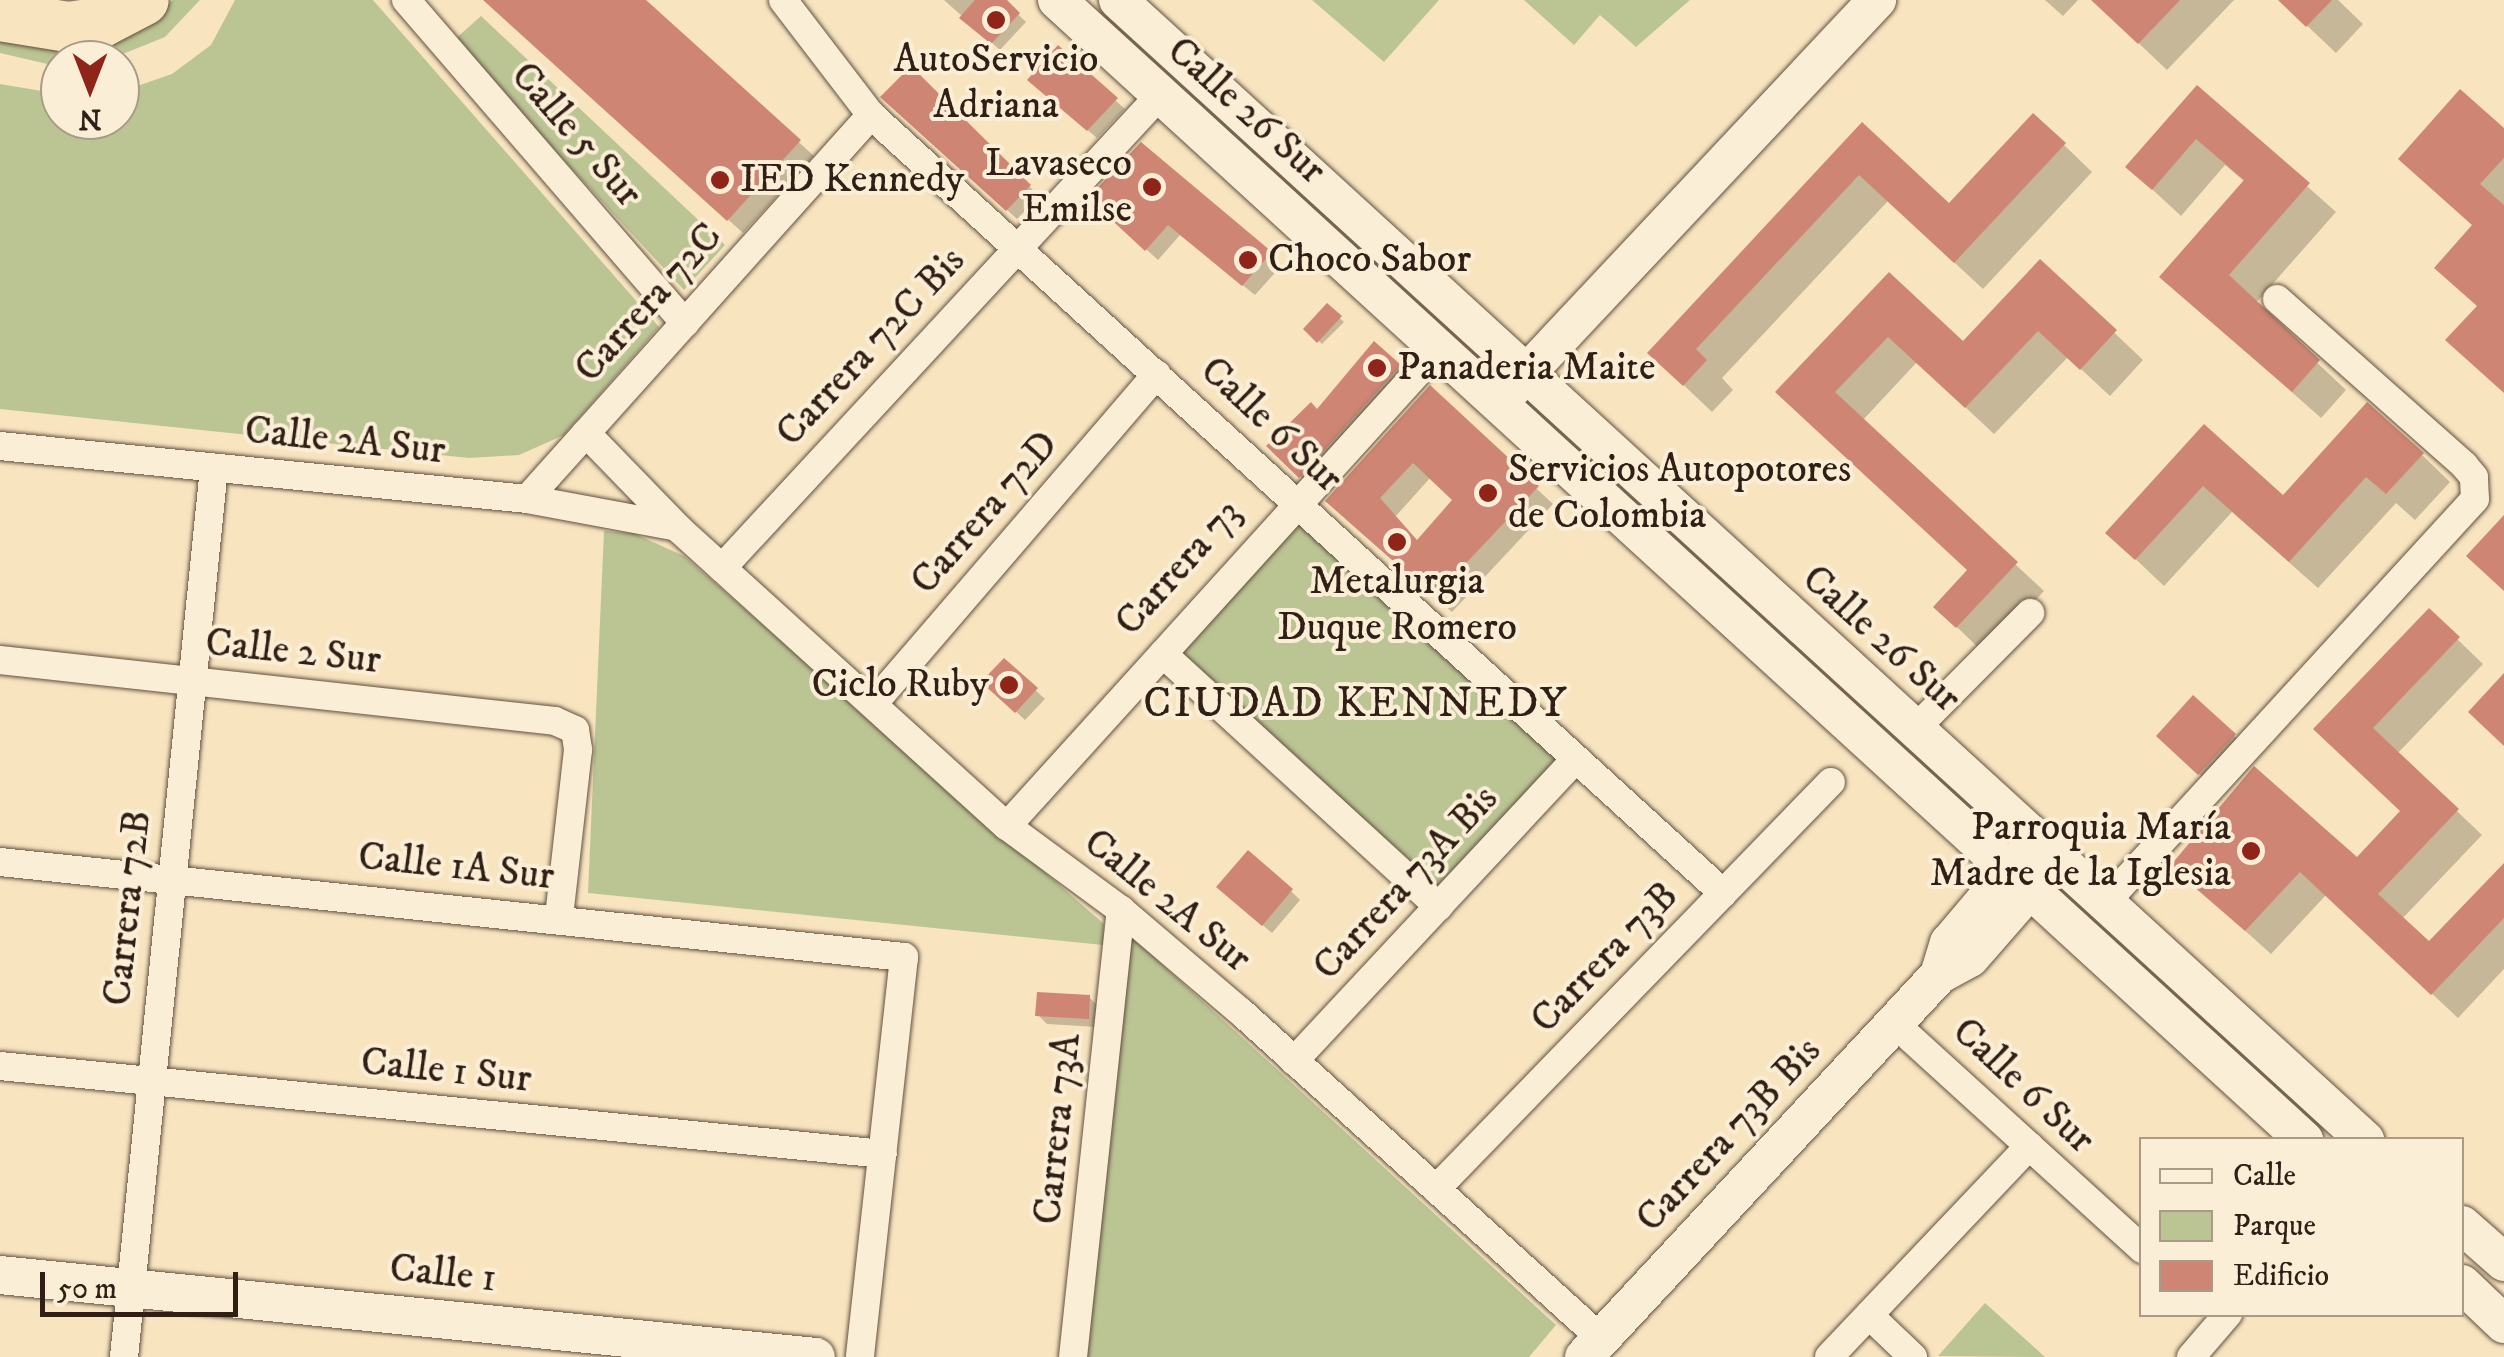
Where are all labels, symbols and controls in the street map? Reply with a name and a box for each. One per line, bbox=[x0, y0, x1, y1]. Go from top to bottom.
marker: AutoServicio Adriana bbox=[985, 9, 1007, 31]
street label: Calle 26 Sur bbox=[1157, 27, 1335, 195]
place label: AutoServicio Adriana bbox=[894, 36, 1098, 130]
north arrow bbox=[40, 40, 140, 140]
street label: Calle 5 Sur bbox=[500, 53, 652, 217]
text: N bbox=[79, 101, 102, 136]
place label: Lavaseco Emilse bbox=[985, 140, 1132, 234]
place label: IED Kennedy bbox=[740, 156, 964, 204]
marker: IED Kennedy bbox=[709, 169, 731, 191]
marker: Lavaseco Emilse bbox=[1141, 176, 1163, 198]
street label: Carrera 72C bbox=[565, 213, 733, 393]
place label: Choco Sabor bbox=[1268, 236, 1471, 284]
street label: Carrera 72C Bis bbox=[766, 237, 976, 457]
marker: Choco Sabor bbox=[1237, 249, 1259, 271]
place label: Panaderia Maite bbox=[1397, 344, 1655, 392]
street label: Calle 6 Sur bbox=[1190, 347, 1352, 503]
marker: Panaderia Maite bbox=[1366, 357, 1388, 379]
street label: Calle 2A Sur bbox=[242, 407, 448, 475]
street label: Carrera 72D bbox=[901, 421, 1069, 605]
place label: Servicios Autopotores de Colombia bbox=[1508, 446, 1851, 540]
marker: Servicios Autopotores de Colombia bbox=[1477, 482, 1499, 504]
street label: Carrera 73 bbox=[1106, 490, 1252, 646]
marker: Metalurgia Duque Romero bbox=[1386, 531, 1408, 553]
street label: Calle 26 Sur bbox=[1792, 555, 1970, 723]
place label: Metalurgia Duque Romero bbox=[1277, 558, 1517, 652]
street label: Calle 2 Sur bbox=[203, 619, 383, 685]
place label: Ciclo Ruby bbox=[812, 661, 989, 709]
marker: Ciclo Ruby bbox=[998, 674, 1020, 696]
district label: CIUDAD KENNEDY bbox=[1143, 679, 1569, 729]
street label: Carrera 73A Bis bbox=[1303, 776, 1509, 990]
place label: Parroquia María Madre de la Iglesia bbox=[1930, 804, 2231, 898]
street label: Carrera 72B bbox=[94, 808, 162, 1008]
street label: Calle 2A Sur bbox=[1074, 819, 1260, 983]
street label: Calle 1A Sur bbox=[356, 833, 556, 901]
marker: Parroquia María Madre de la Iglesia bbox=[2240, 840, 2262, 862]
street label: Carrera 73B bbox=[1521, 872, 1689, 1044]
street label: Calle 6 Sur bbox=[1942, 1008, 2104, 1164]
street label: Carrera 73B Bis bbox=[1627, 1028, 1831, 1242]
street label: Carrera 73A bbox=[1024, 1031, 1092, 1227]
street label: Calle 1 Sur bbox=[358, 1038, 534, 1104]
legend bbox=[2139, 1137, 2464, 1317]
text: Calle bbox=[2233, 1158, 2296, 1195]
text: Parque bbox=[2233, 1208, 2316, 1245]
street label: Calle 1 bbox=[387, 1245, 499, 1303]
scale bar bbox=[45, 1252, 242, 1314]
text: Edificio bbox=[2233, 1258, 2329, 1295]
text: 50 m bbox=[57, 1271, 117, 1308]

